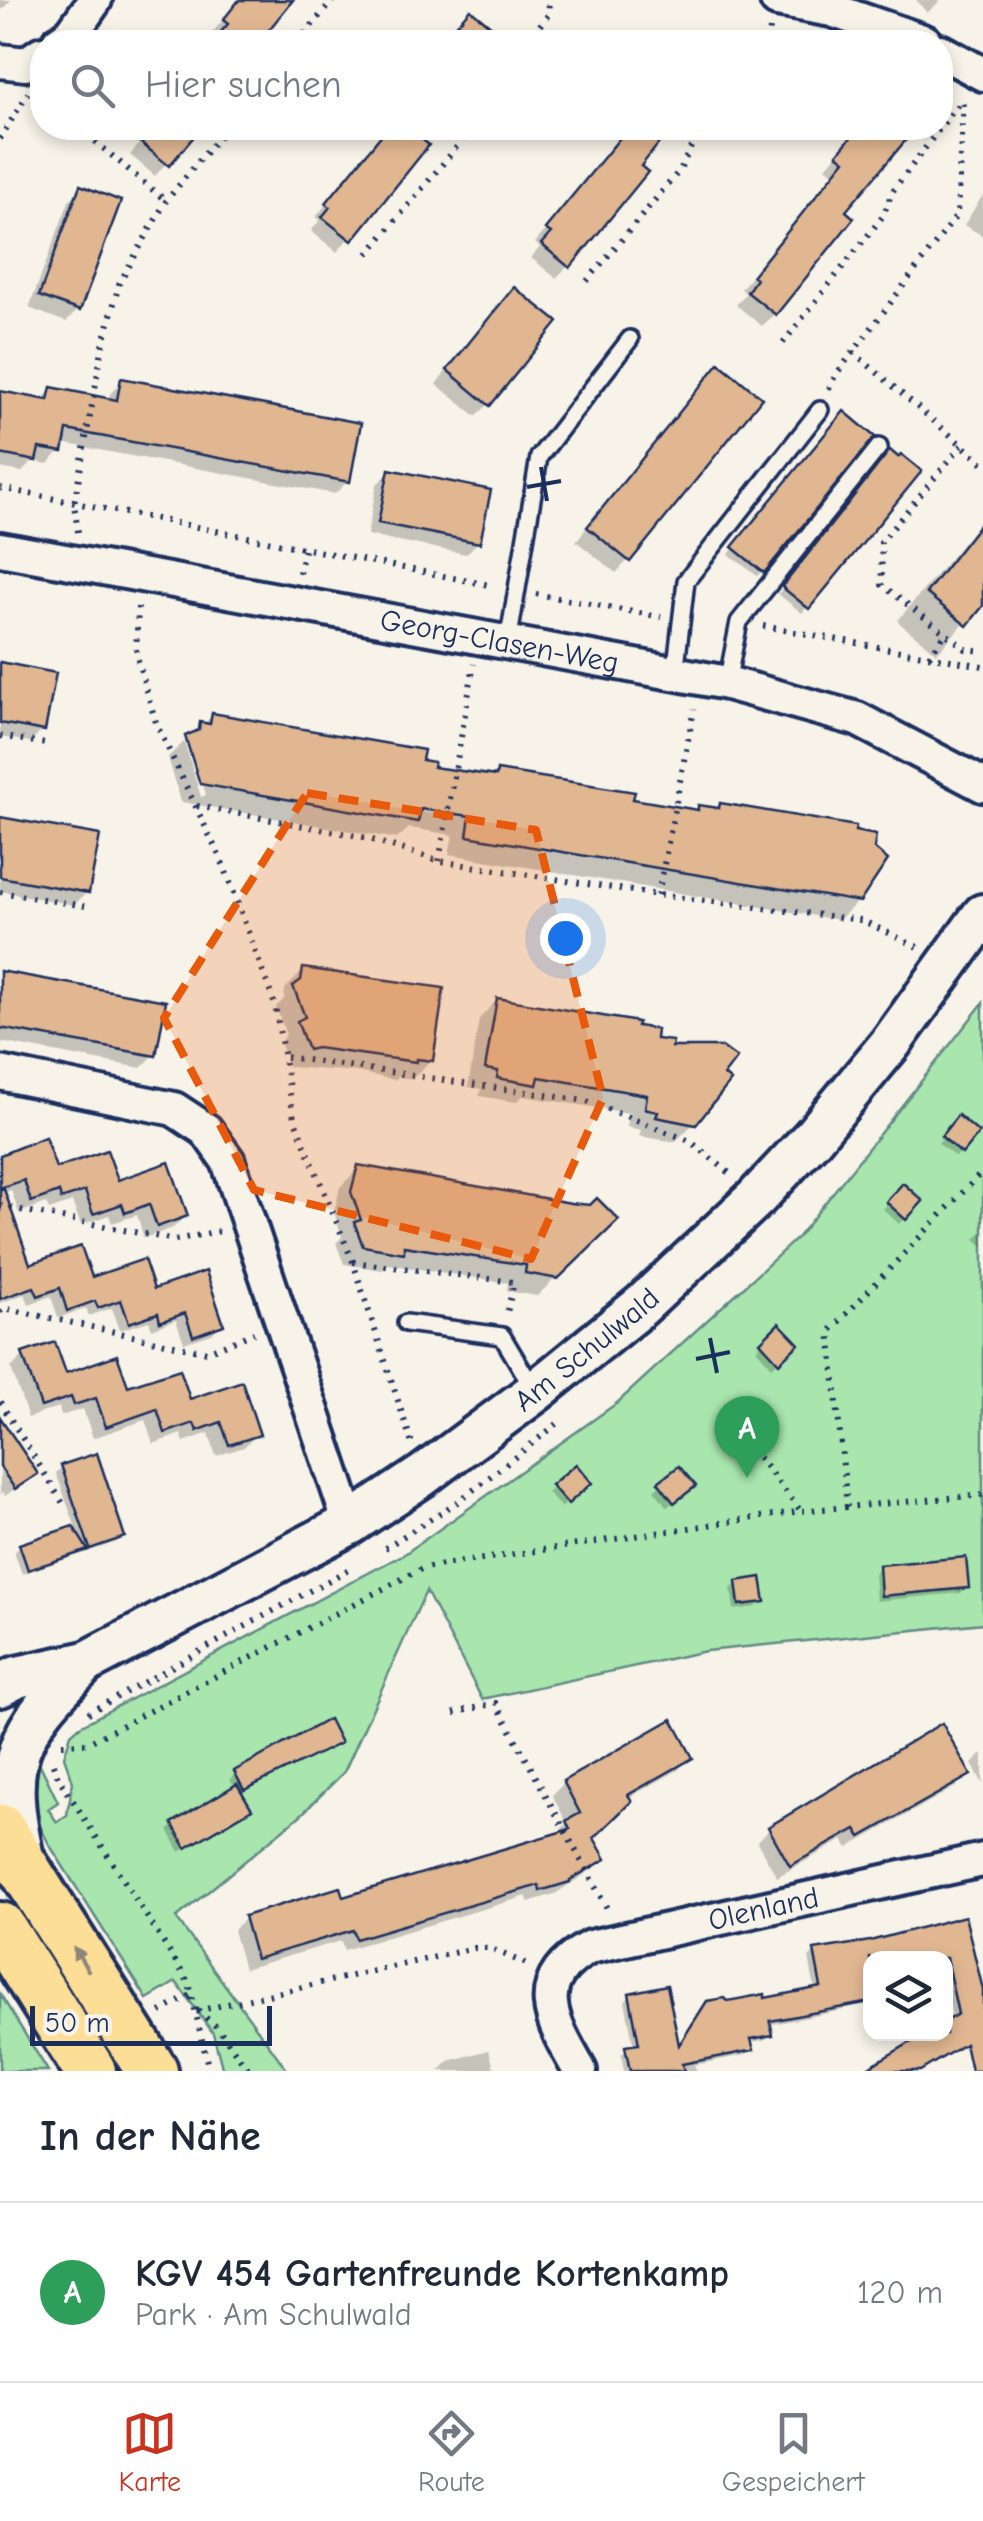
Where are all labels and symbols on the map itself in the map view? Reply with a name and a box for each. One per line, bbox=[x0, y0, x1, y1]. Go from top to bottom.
street label: Georg-Clasen-Weg bbox=[377, 602, 622, 681]
your location bbox=[540, 913, 591, 964]
street label: Am Schulwald bbox=[508, 1281, 667, 1419]
pin: A bbox=[714, 1396, 780, 1478]
street label: Olenland bbox=[705, 1880, 822, 1938]
one-way arrow bbox=[73, 1945, 91, 1973]
scale bar bbox=[30, 2001, 272, 2046]

